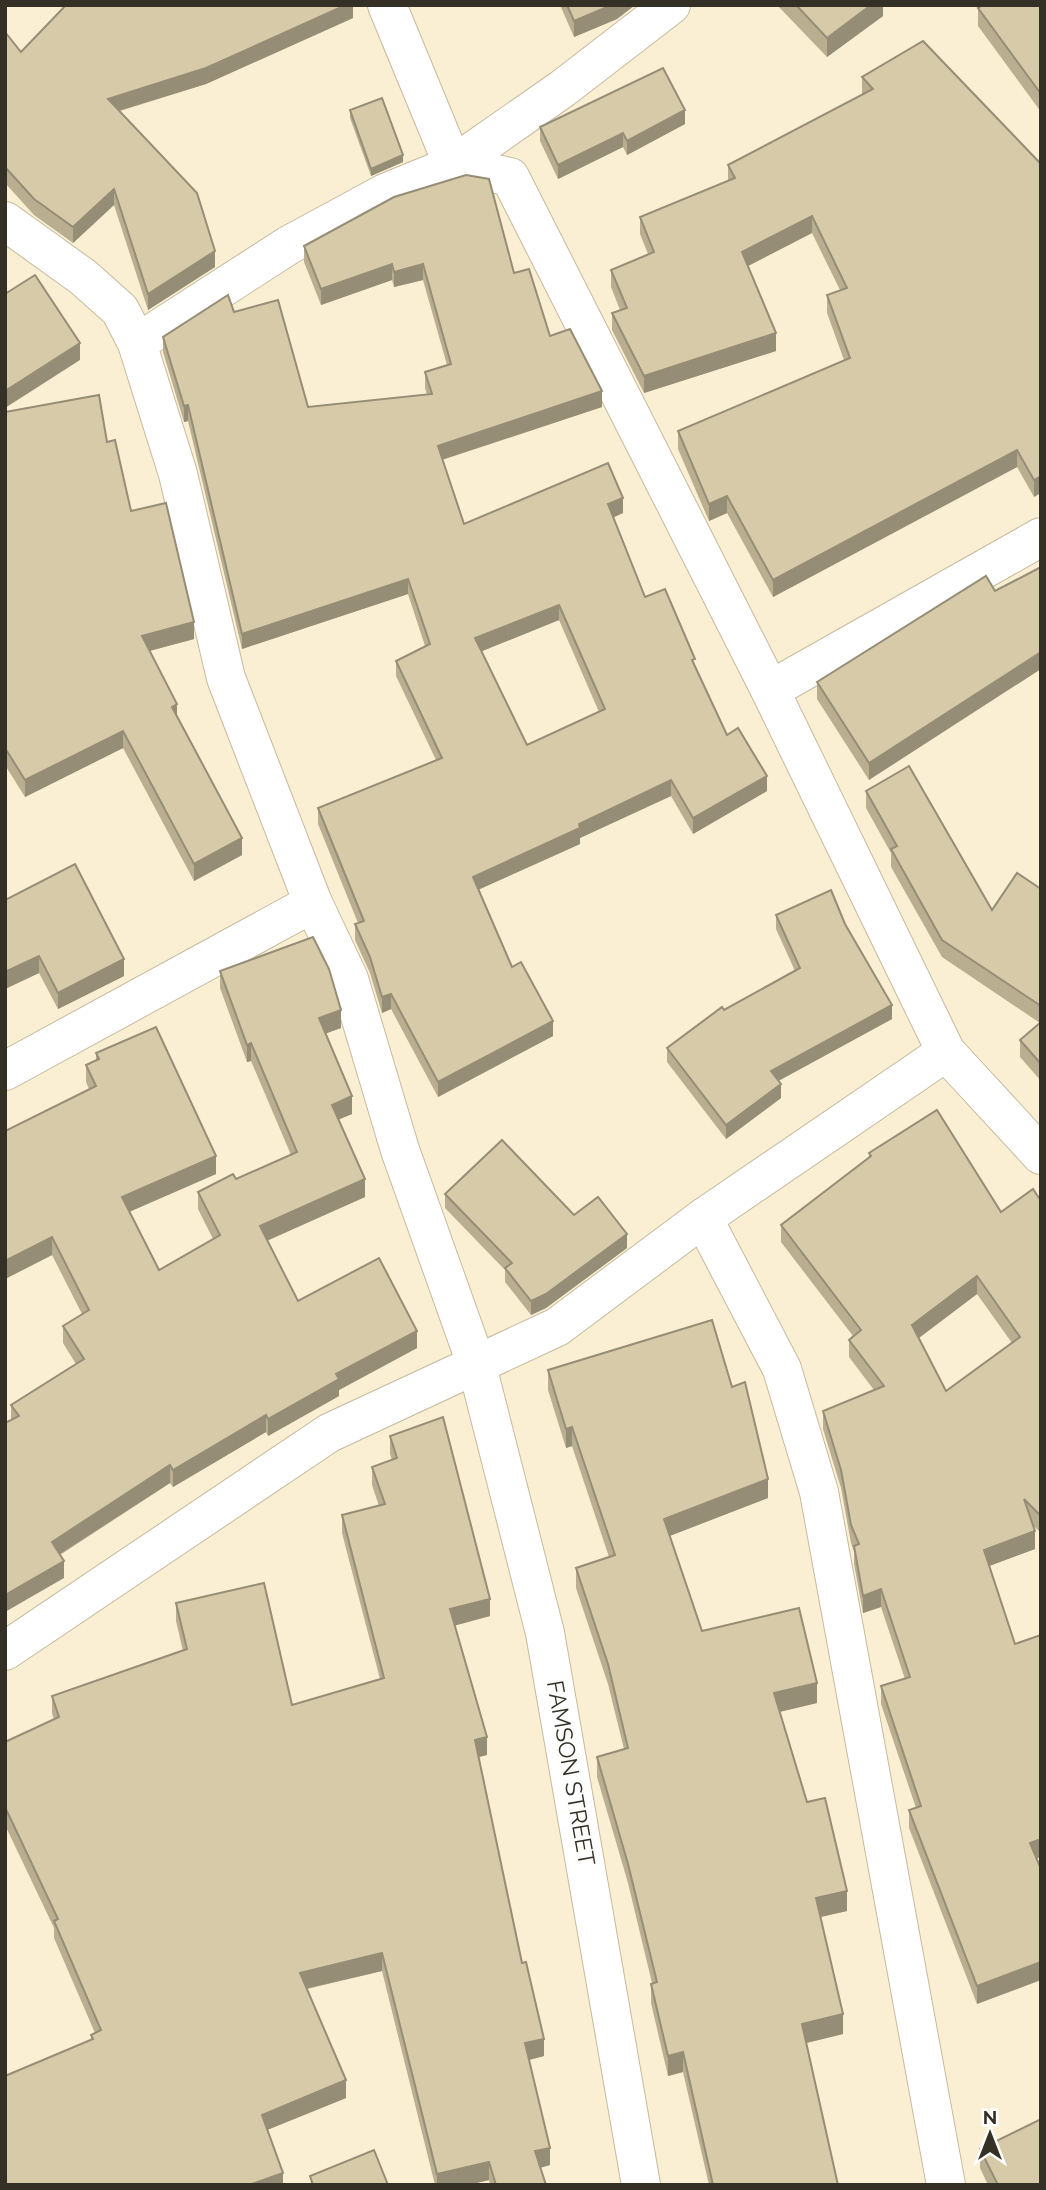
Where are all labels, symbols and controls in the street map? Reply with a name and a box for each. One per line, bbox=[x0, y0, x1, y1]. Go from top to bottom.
street label: FAMSON STREET bbox=[542, 1678, 601, 1868]
north arrow bbox=[955, 2099, 1025, 2169]
text: N bbox=[983, 2106, 997, 2128]

